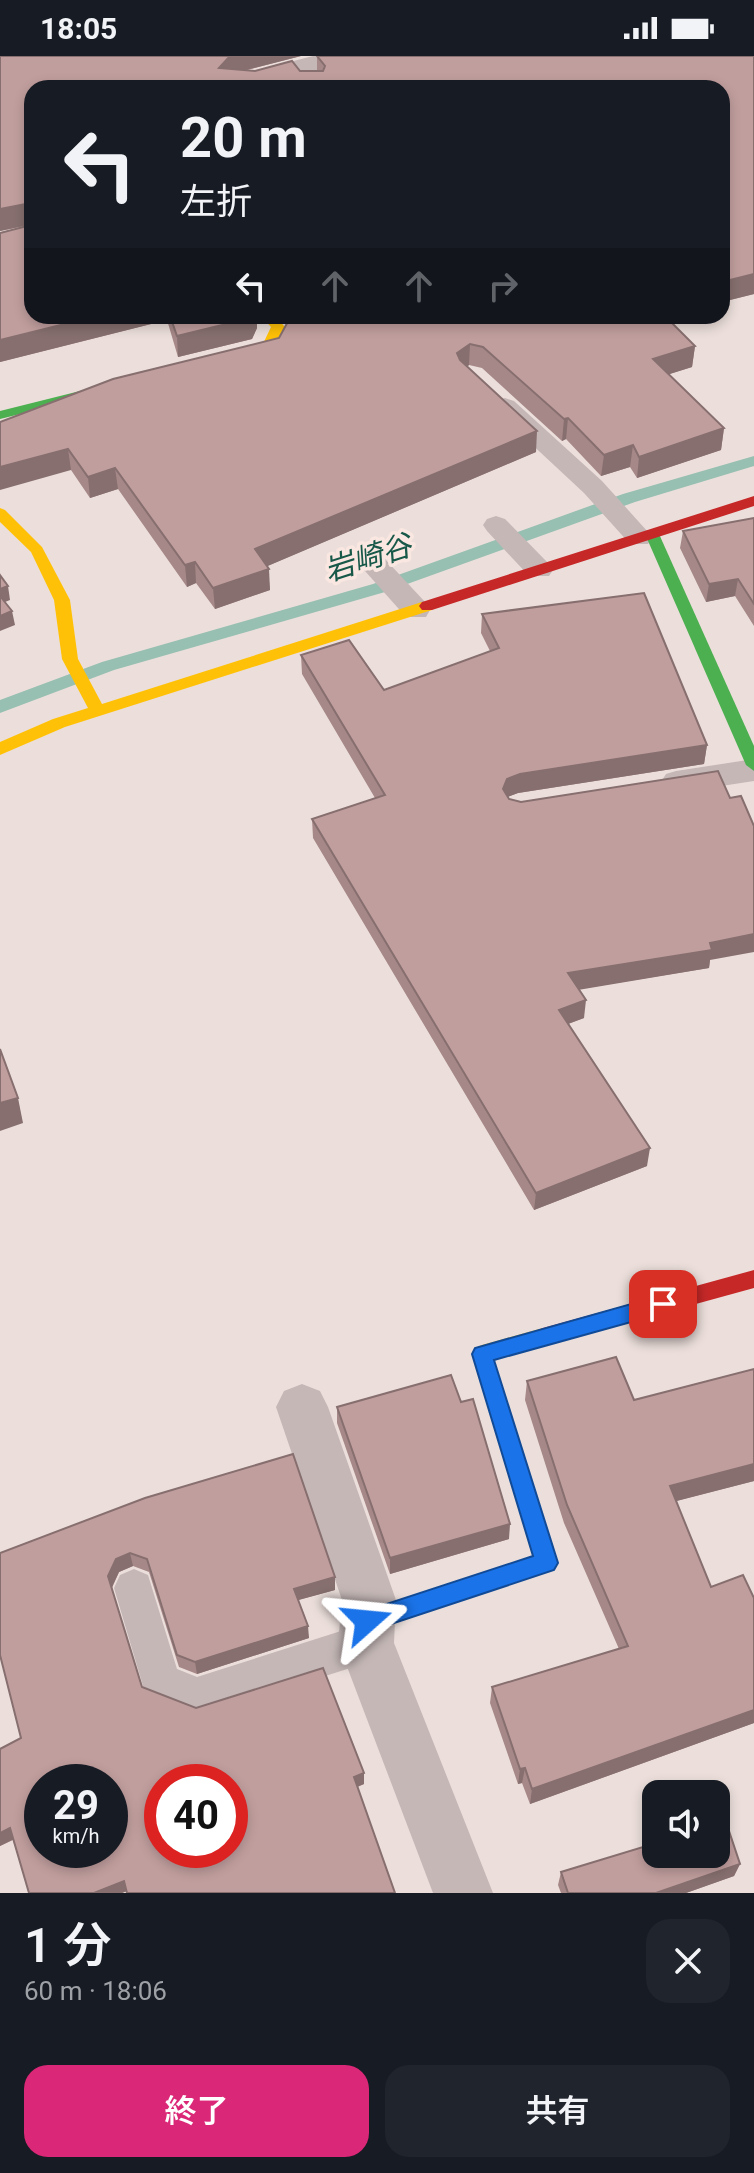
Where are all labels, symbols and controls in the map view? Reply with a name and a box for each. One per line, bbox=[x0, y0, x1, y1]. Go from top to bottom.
text: 18:05 bbox=[40, 11, 117, 46]
text: 20 m bbox=[180, 105, 307, 171]
icon: left bbox=[48, 112, 152, 216]
text: 左折 bbox=[180, 181, 252, 223]
icon: left bbox=[229, 264, 273, 308]
icon: ahead bbox=[313, 264, 357, 308]
icon: ahead bbox=[397, 264, 441, 308]
icon: right bbox=[481, 264, 525, 308]
water label: 岩崎谷 bbox=[320, 526, 419, 588]
pin bbox=[629, 1270, 697, 1338]
icon: arrive bbox=[641, 1282, 685, 1326]
position arrow bbox=[325, 1579, 409, 1663]
speed limit sign: 40 bbox=[144, 1764, 248, 1868]
map controls bbox=[642, 1780, 730, 1868]
button: sound bbox=[642, 1780, 730, 1868]
text: 29 bbox=[53, 1782, 99, 1829]
text: km/h bbox=[53, 1824, 99, 1848]
text: 1 分 bbox=[24, 1917, 111, 1974]
button: close bbox=[646, 1919, 730, 2003]
text: 60 m · 18:06 bbox=[24, 1976, 167, 2006]
button: 終了 bbox=[24, 2065, 369, 2157]
button: 共有 bbox=[385, 2065, 730, 2157]

